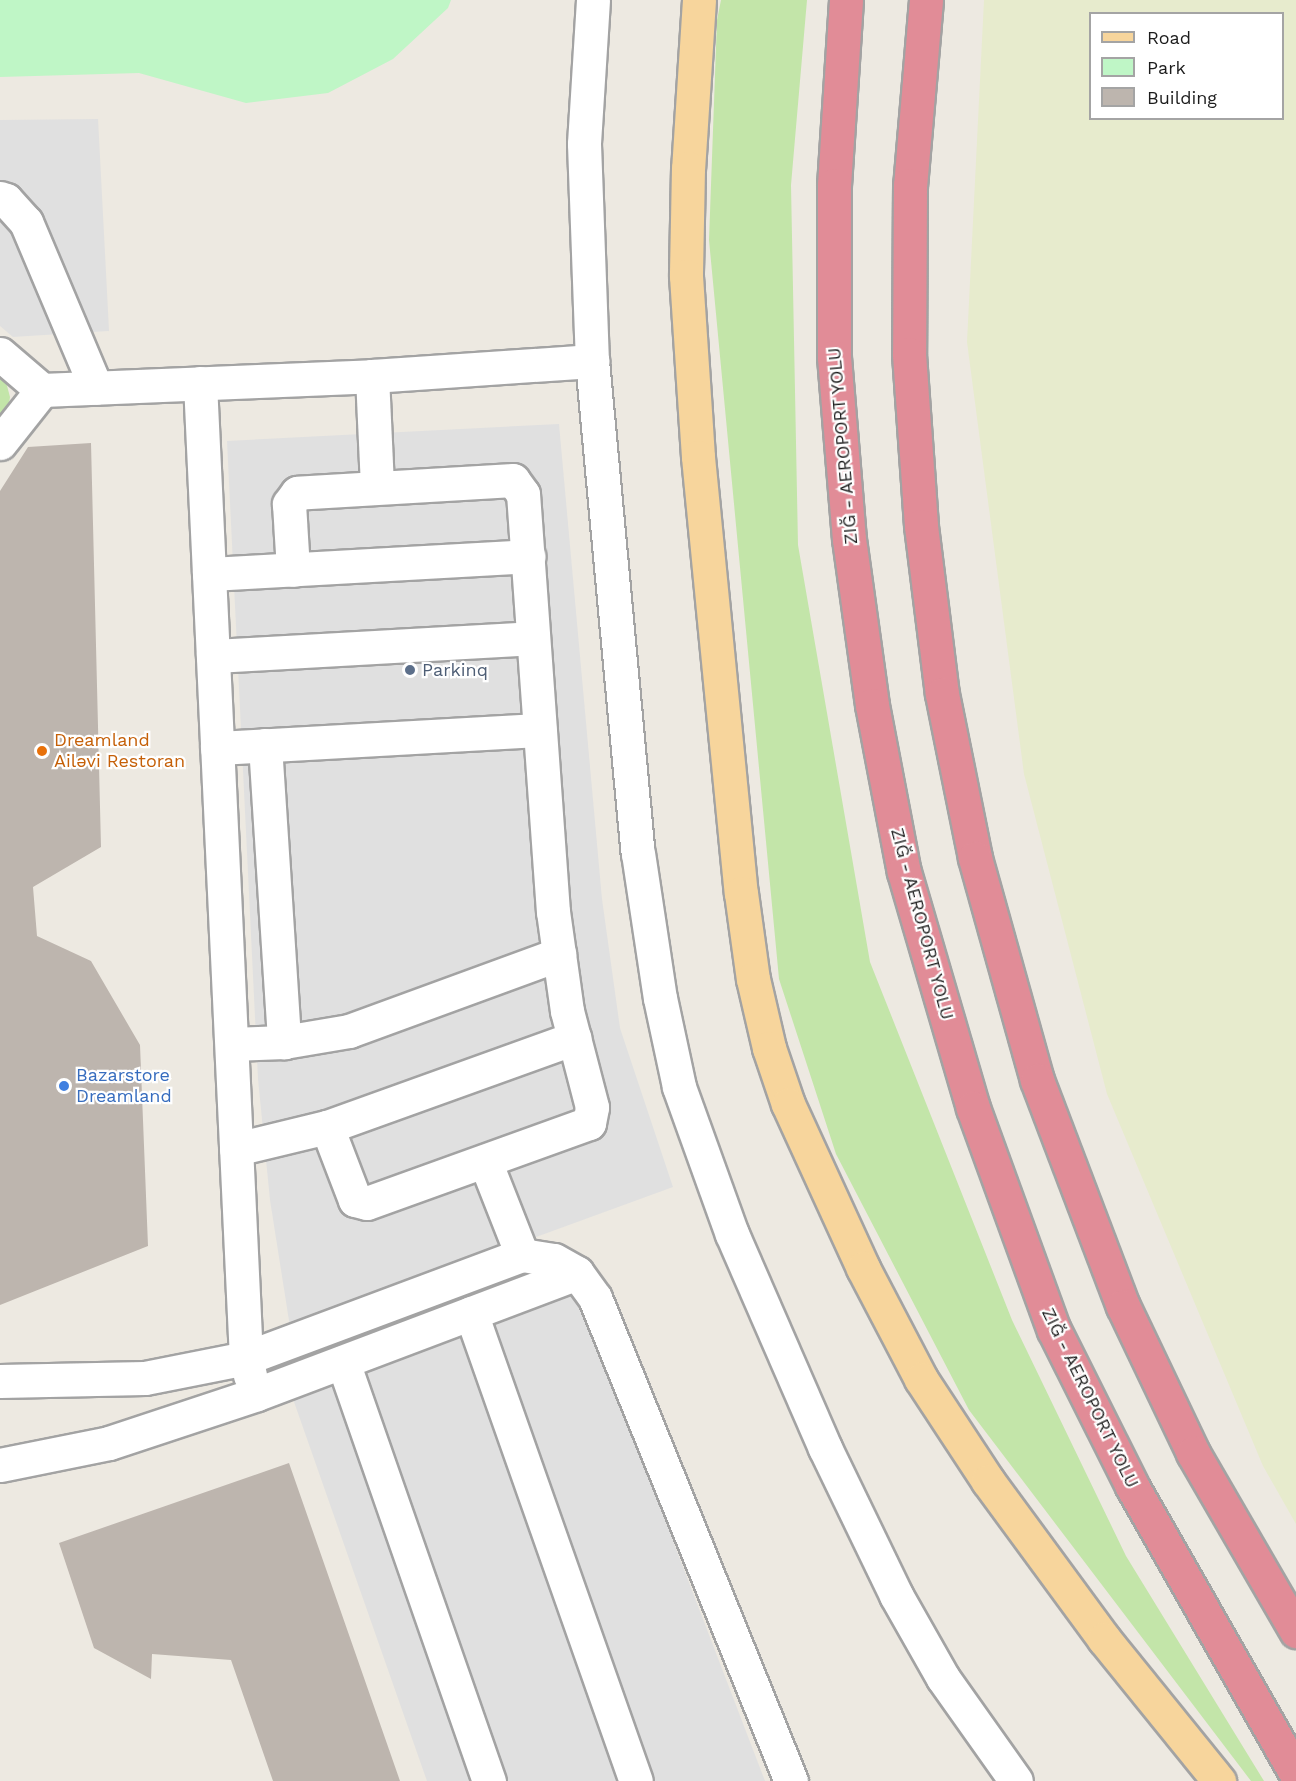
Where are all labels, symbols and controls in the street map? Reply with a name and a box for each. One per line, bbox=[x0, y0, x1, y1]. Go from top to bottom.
legend bbox=[1089, 12, 1284, 120]
text: Road bbox=[1147, 27, 1191, 48]
text: Park bbox=[1147, 57, 1186, 78]
text: Building bbox=[1147, 87, 1217, 108]
street label: ZIĞ - AEROPORT YOLU bbox=[824, 346, 862, 546]
place label: Parkinq bbox=[422, 659, 488, 681]
marker: Parkinq bbox=[403, 663, 417, 677]
place label: Dreamland Ailəvi Restoran bbox=[54, 730, 185, 772]
marker: Dreamland Ailəvi Restoran bbox=[35, 744, 49, 758]
street label: ZIĞ - AEROPORT YOLU bbox=[886, 825, 958, 1023]
place label: Bazarstore Dreamland bbox=[76, 1065, 172, 1108]
marker: Bazarstore Dreamland bbox=[57, 1079, 71, 1093]
street label: ZIĞ - AEROPORT YOLU bbox=[1037, 1304, 1143, 1492]

